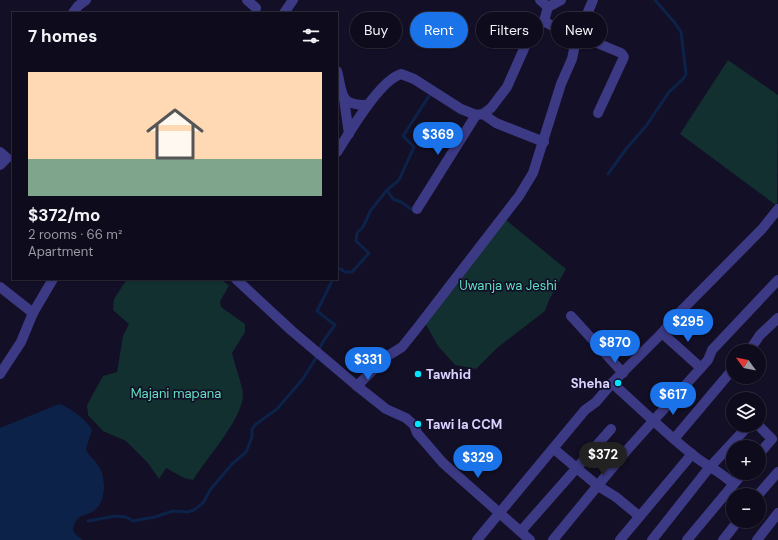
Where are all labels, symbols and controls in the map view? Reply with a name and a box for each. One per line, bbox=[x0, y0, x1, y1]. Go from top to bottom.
chip: Buy bbox=[350, 12, 402, 48]
chip: Rent bbox=[410, 12, 468, 48]
chip: Filters bbox=[476, 12, 543, 48]
chip: New bbox=[551, 12, 607, 48]
text: 7 homes bbox=[28, 25, 97, 47]
icon: filters bbox=[300, 25, 322, 47]
icon: home bbox=[139, 98, 211, 170]
pin: $369 bbox=[414, 122, 462, 156]
text: $369 bbox=[422, 126, 454, 143]
text: $372/mo bbox=[28, 204, 100, 226]
text: 2 rooms · 66 m² bbox=[28, 226, 122, 243]
text: Apartment bbox=[28, 243, 93, 260]
park label: Uwanja wa Jeshi bbox=[459, 277, 557, 294]
pin: $295 bbox=[664, 309, 712, 343]
text: $295 bbox=[672, 313, 704, 330]
pin: $870 bbox=[591, 330, 639, 364]
text: $870 bbox=[599, 334, 631, 351]
north arrow bbox=[726, 344, 766, 384]
map controls bbox=[726, 344, 766, 528]
pin: $331 bbox=[344, 347, 392, 381]
text: $331 bbox=[354, 351, 382, 368]
place label: Tawhid bbox=[426, 366, 471, 383]
marker: Tawhid bbox=[413, 369, 423, 379]
place label: Sheha bbox=[571, 375, 610, 392]
marker: Sheha bbox=[613, 378, 623, 388]
pin: $617 bbox=[649, 382, 697, 416]
park label: Majani mapana bbox=[131, 385, 221, 402]
text: $617 bbox=[659, 386, 687, 403]
button: layers bbox=[726, 392, 766, 432]
place label: Tawi la CCM bbox=[426, 416, 502, 433]
marker: Tawi la CCM bbox=[413, 419, 423, 429]
button: + bbox=[726, 440, 766, 480]
pin: $372 bbox=[579, 442, 627, 476]
pin: $329 bbox=[454, 445, 502, 479]
text: $372 bbox=[588, 446, 618, 463]
text: $329 bbox=[462, 449, 494, 466]
button: − bbox=[726, 488, 766, 528]

